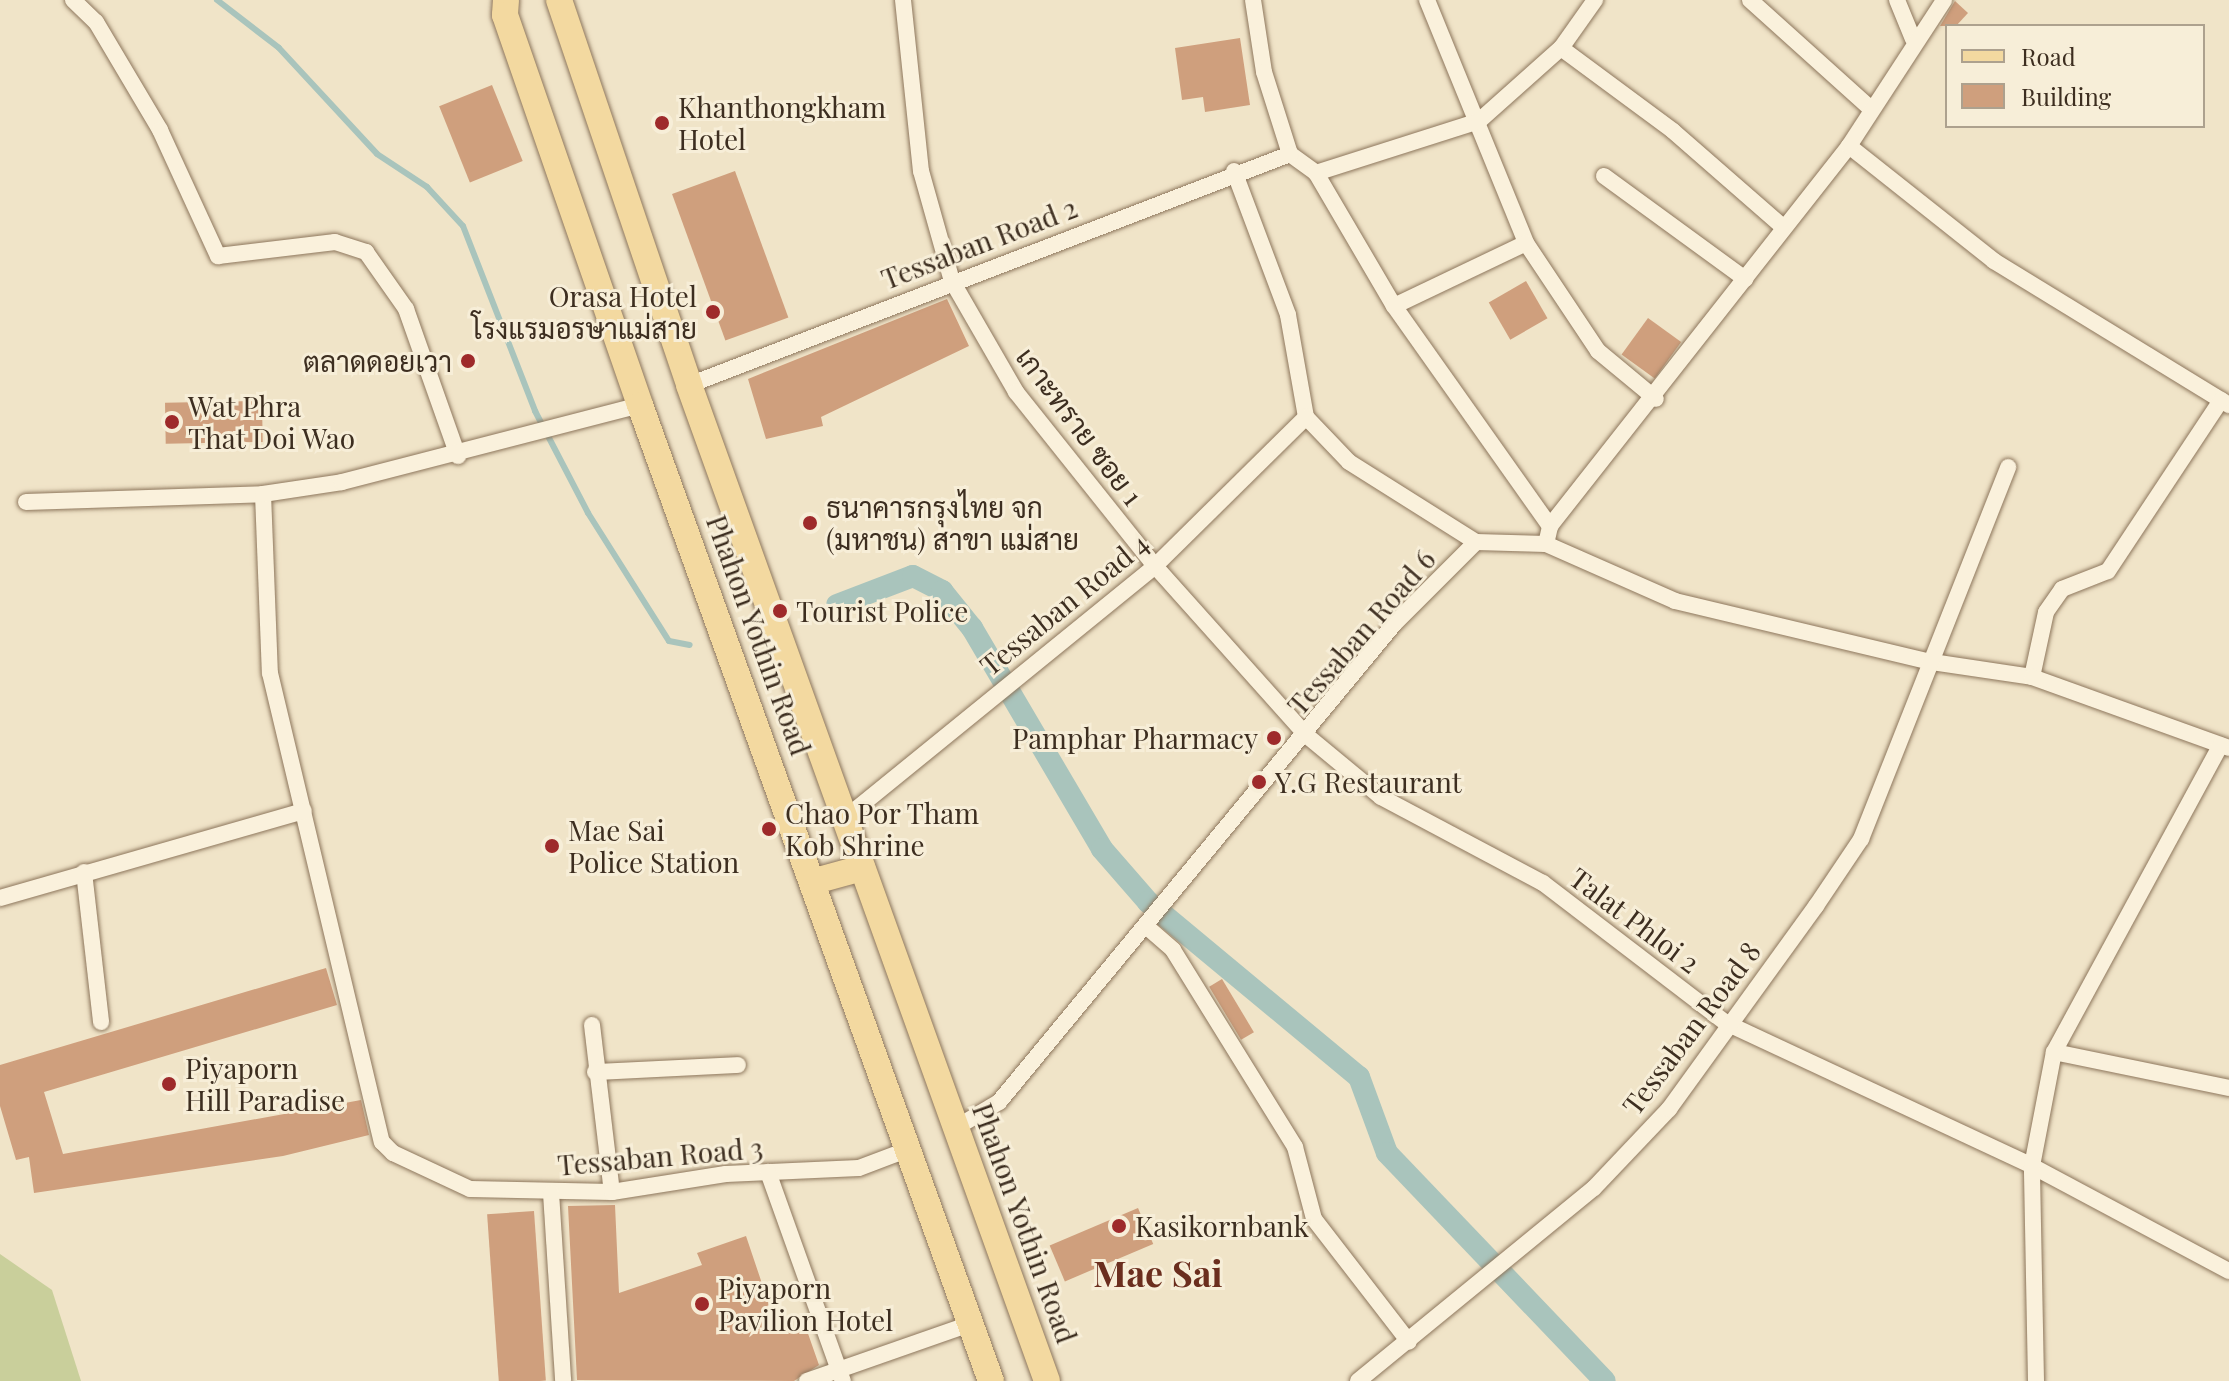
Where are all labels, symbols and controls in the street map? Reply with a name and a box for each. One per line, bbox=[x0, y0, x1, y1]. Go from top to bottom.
legend bbox=[1945, 24, 2205, 128]
text: Road bbox=[2021, 40, 2076, 72]
text: Building bbox=[2021, 80, 2111, 112]
place label: Khanthongkham Hotel bbox=[678, 90, 886, 156]
marker: Khanthongkham Hotel bbox=[653, 114, 671, 132]
street label: Tessaban Road 2 bbox=[876, 190, 1082, 296]
place label: Orasa Hotel โรงแรมอรษาแม่สาย bbox=[471, 279, 697, 345]
marker: Orasa Hotel โรงแรมอรษาแม่สาย bbox=[704, 303, 722, 321]
street label: เกาะทราย ซอย 1 bbox=[1010, 340, 1150, 512]
place label: ตลาดดอยเวา bbox=[303, 344, 452, 378]
marker: ตลาดดอยเวา bbox=[459, 352, 477, 370]
place label: Wat Phra That Doi Wao bbox=[188, 389, 357, 455]
marker: Wat Phra That Doi Wao bbox=[163, 413, 181, 431]
place label: ธนาคารกรุงไทย จก (มหาชน) สาขา แม่สาย bbox=[826, 490, 1079, 556]
street label: Phahon Yothin Road bbox=[700, 510, 818, 760]
marker: ธนาคารกรุงไทย จก (มหาชน) สาขา แม่สาย bbox=[801, 514, 819, 532]
street label: Tessaban Road 4 bbox=[973, 526, 1155, 682]
street label: Tessaban Road 6 bbox=[1280, 543, 1442, 721]
place label: Tourist Police bbox=[796, 594, 969, 628]
marker: Tourist Police bbox=[771, 602, 789, 620]
place label: Pamphar Pharmacy bbox=[1011, 721, 1258, 755]
marker: Pamphar Pharmacy bbox=[1265, 729, 1283, 747]
place label: Y.G Restaurant bbox=[1275, 765, 1462, 799]
marker: Y.G Restaurant bbox=[1250, 773, 1268, 791]
place label: Chao Por Tham Kob Shrine bbox=[785, 796, 980, 862]
place label: Mae Sai Police Station bbox=[568, 813, 739, 879]
marker: Chao Por Tham Kob Shrine bbox=[760, 820, 778, 838]
marker: Mae Sai Police Station bbox=[543, 837, 561, 855]
street label: Talat Phloi 2 bbox=[1563, 860, 1707, 980]
street label: Tessaban Road 8 bbox=[1615, 935, 1767, 1121]
place label: Piyaporn Hill Paradise bbox=[185, 1051, 345, 1117]
marker: Piyaporn Hill Paradise bbox=[160, 1075, 178, 1093]
street label: Phahon Yothin Road bbox=[966, 1098, 1084, 1348]
street label: Tessaban Road 3 bbox=[556, 1130, 764, 1182]
place label: Kasikornbank bbox=[1135, 1209, 1309, 1243]
marker: Kasikornbank bbox=[1110, 1217, 1128, 1235]
district label: Mae Sai bbox=[1093, 1251, 1223, 1295]
place label: Piyaporn Pavilion Hotel bbox=[718, 1271, 893, 1337]
marker: Piyaporn Pavilion Hotel bbox=[693, 1295, 711, 1313]

